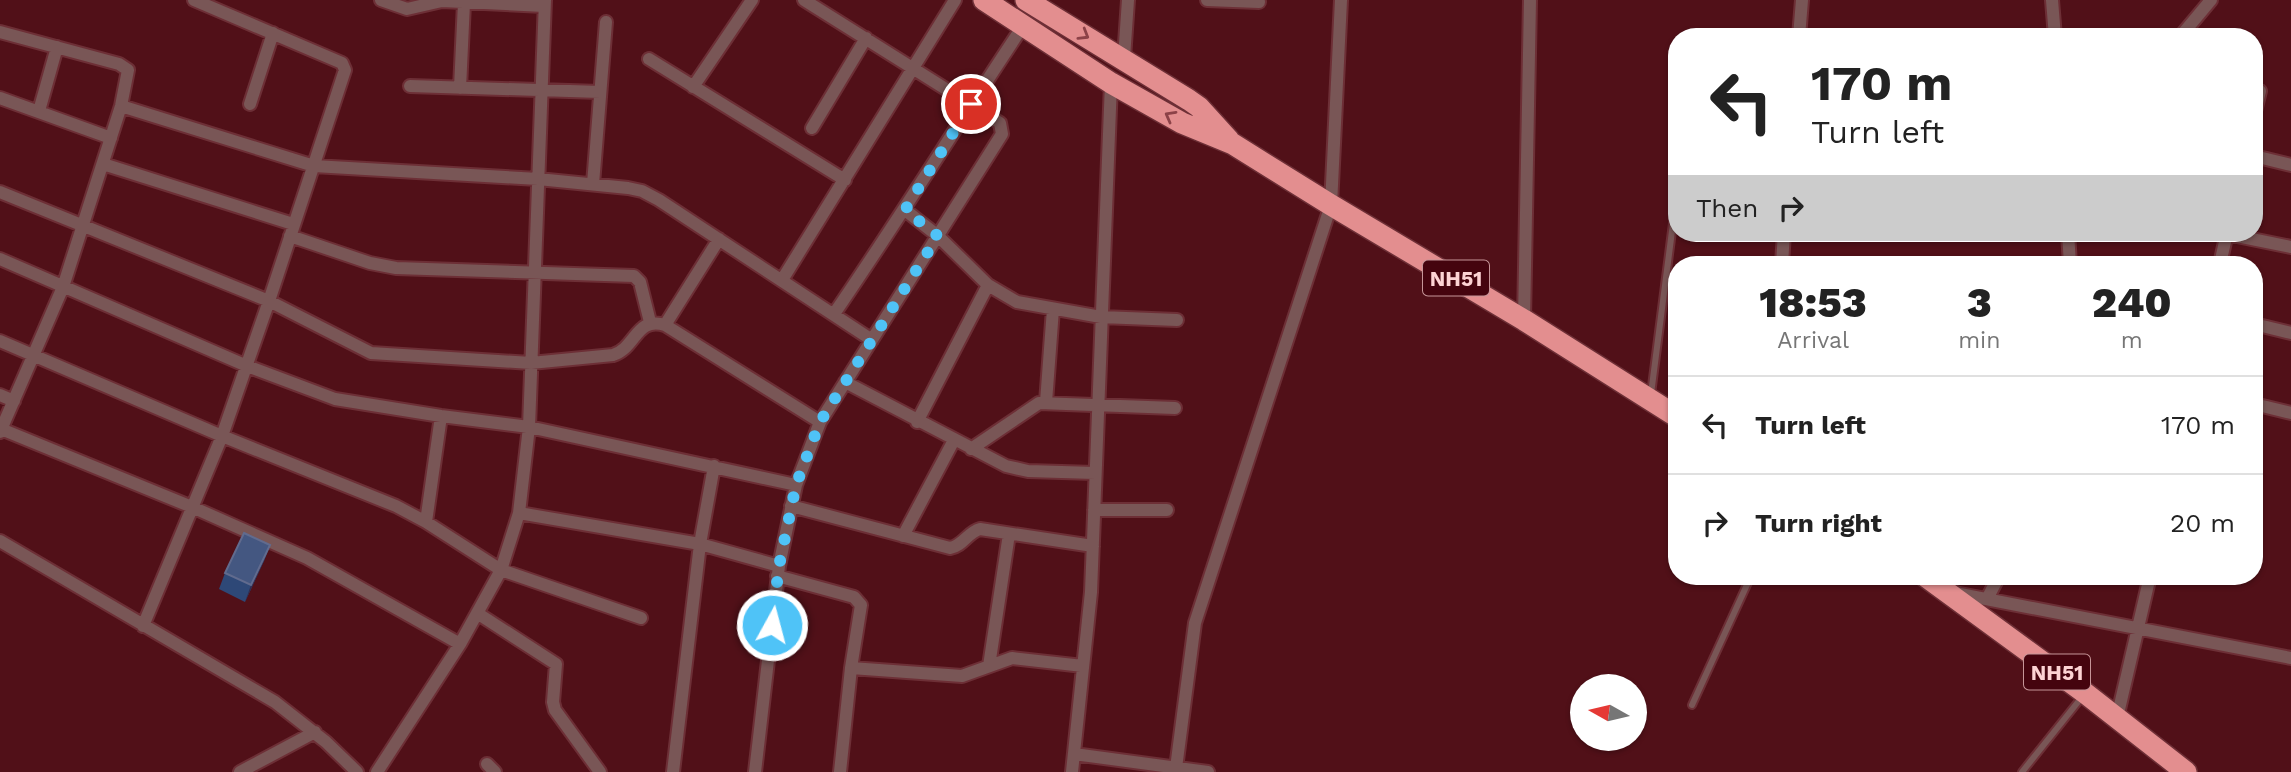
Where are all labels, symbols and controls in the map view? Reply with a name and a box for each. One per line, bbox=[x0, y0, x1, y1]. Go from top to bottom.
one-way arrow bbox=[1077, 27, 1090, 40]
text: 170 m bbox=[1811, 54, 1952, 112]
icon: left bbox=[1696, 56, 1787, 147]
pin bbox=[941, 74, 1001, 134]
icon: arrive bbox=[952, 85, 990, 123]
one-way arrow bbox=[1165, 111, 1178, 124]
text: Turn left bbox=[1811, 113, 1944, 151]
icon: right bbox=[1772, 189, 1810, 227]
text: Then bbox=[1696, 193, 1758, 223]
road number: NH51 bbox=[1423, 260, 1489, 296]
text: 18:53 bbox=[1759, 278, 1867, 327]
text: 3 bbox=[1967, 278, 1992, 327]
text: 240 bbox=[2092, 278, 2172, 327]
text: Arrival bbox=[1777, 327, 1849, 354]
text: min bbox=[1958, 327, 2000, 354]
text: m bbox=[2121, 327, 2143, 354]
icon: left bbox=[1696, 406, 1734, 444]
text: Turn left bbox=[1755, 410, 1866, 440]
text: 170 m bbox=[2161, 410, 2235, 440]
icon: right bbox=[1696, 504, 1734, 542]
text: Turn right bbox=[1755, 508, 1882, 538]
text: 20 m bbox=[2170, 508, 2235, 538]
position arrow bbox=[735, 588, 809, 662]
road number: NH51 bbox=[2024, 654, 2090, 690]
north arrow bbox=[1570, 674, 1647, 751]
map controls bbox=[1570, 674, 1647, 751]

